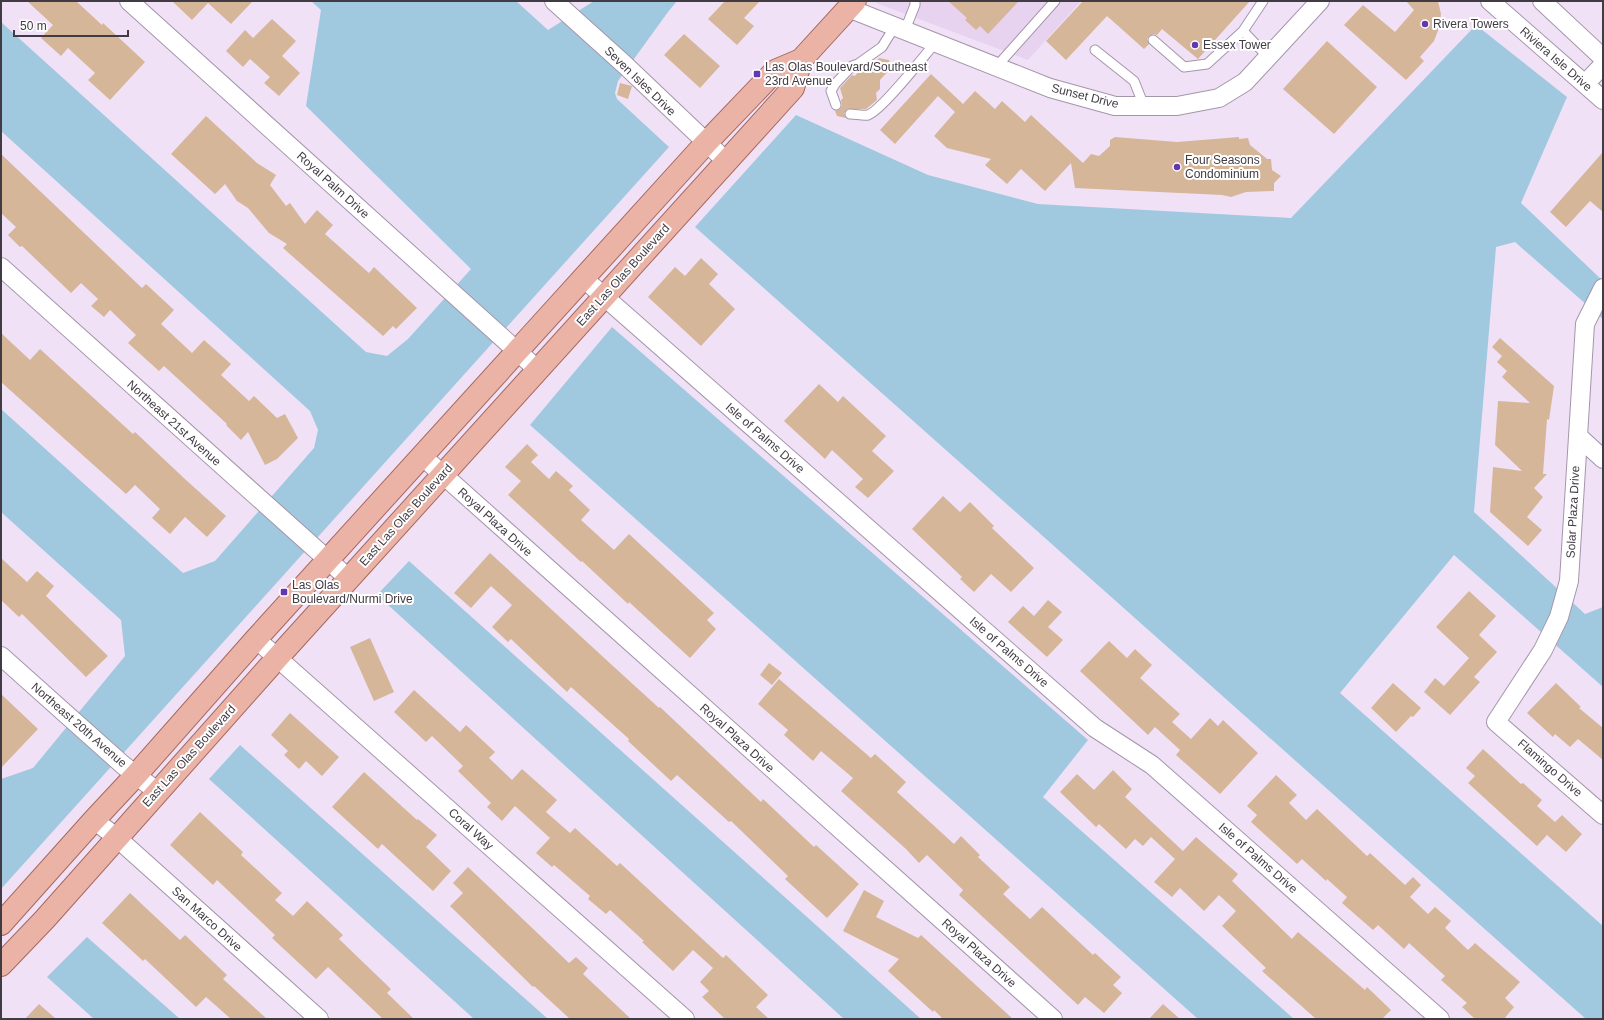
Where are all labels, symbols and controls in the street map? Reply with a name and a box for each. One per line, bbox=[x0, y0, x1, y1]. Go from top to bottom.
scale bar bbox=[14, 12, 128, 38]
place label: Rivera Towers bbox=[1433, 17, 1509, 31]
text: 50 m bbox=[20, 19, 47, 33]
marker: Rivera Towers bbox=[1420, 19, 1430, 29]
street label: Riviera Isle Drive bbox=[1517, 24, 1595, 94]
place label: Essex Tower bbox=[1203, 38, 1271, 52]
marker: Essex Tower bbox=[1190, 40, 1200, 50]
street label: Seven Isles Drive bbox=[602, 44, 679, 119]
place label: Las Olas Boulevard/Southeast 23rd Avenue bbox=[765, 60, 928, 88]
marker: Las Olas Boulevard/Southeast 23rd Avenue bbox=[752, 69, 762, 79]
street label: Sunset Drive bbox=[1050, 81, 1120, 111]
street label: Royal Palm Drive bbox=[294, 149, 372, 221]
place label: Four Seasons Condominium bbox=[1185, 153, 1260, 181]
marker: Four Seasons Condominium bbox=[1172, 162, 1182, 172]
street label: East Las Olas Boulevard bbox=[574, 221, 672, 329]
street label: Northeast 21st Avenue bbox=[124, 377, 224, 469]
street label: Isle of Palms Drive bbox=[723, 400, 808, 476]
street label: East Las Olas Boulevard bbox=[357, 461, 455, 569]
street label: Solar Plaza Drive bbox=[1564, 465, 1582, 559]
street label: Royal Plaza Drive bbox=[455, 485, 535, 559]
place label: Las Olas Boulevard/Nurmi Drive bbox=[292, 578, 413, 606]
marker: Las Olas Boulevard/Nurmi Drive bbox=[279, 587, 289, 597]
street label: Isle of Palms Drive bbox=[967, 614, 1052, 690]
street label: Northeast 20th Avenue bbox=[28, 680, 130, 770]
street label: Royal Plaza Drive bbox=[697, 701, 777, 775]
street label: East Las Olas Boulevard bbox=[140, 702, 238, 810]
street label: Flamingo Drive bbox=[1515, 736, 1585, 800]
street label: Coral Way bbox=[446, 805, 496, 853]
street label: Isle of Palms Drive bbox=[1216, 820, 1301, 896]
street label: San Marco Drive bbox=[169, 884, 245, 954]
street label: Royal Plaza Drive bbox=[939, 916, 1019, 990]

